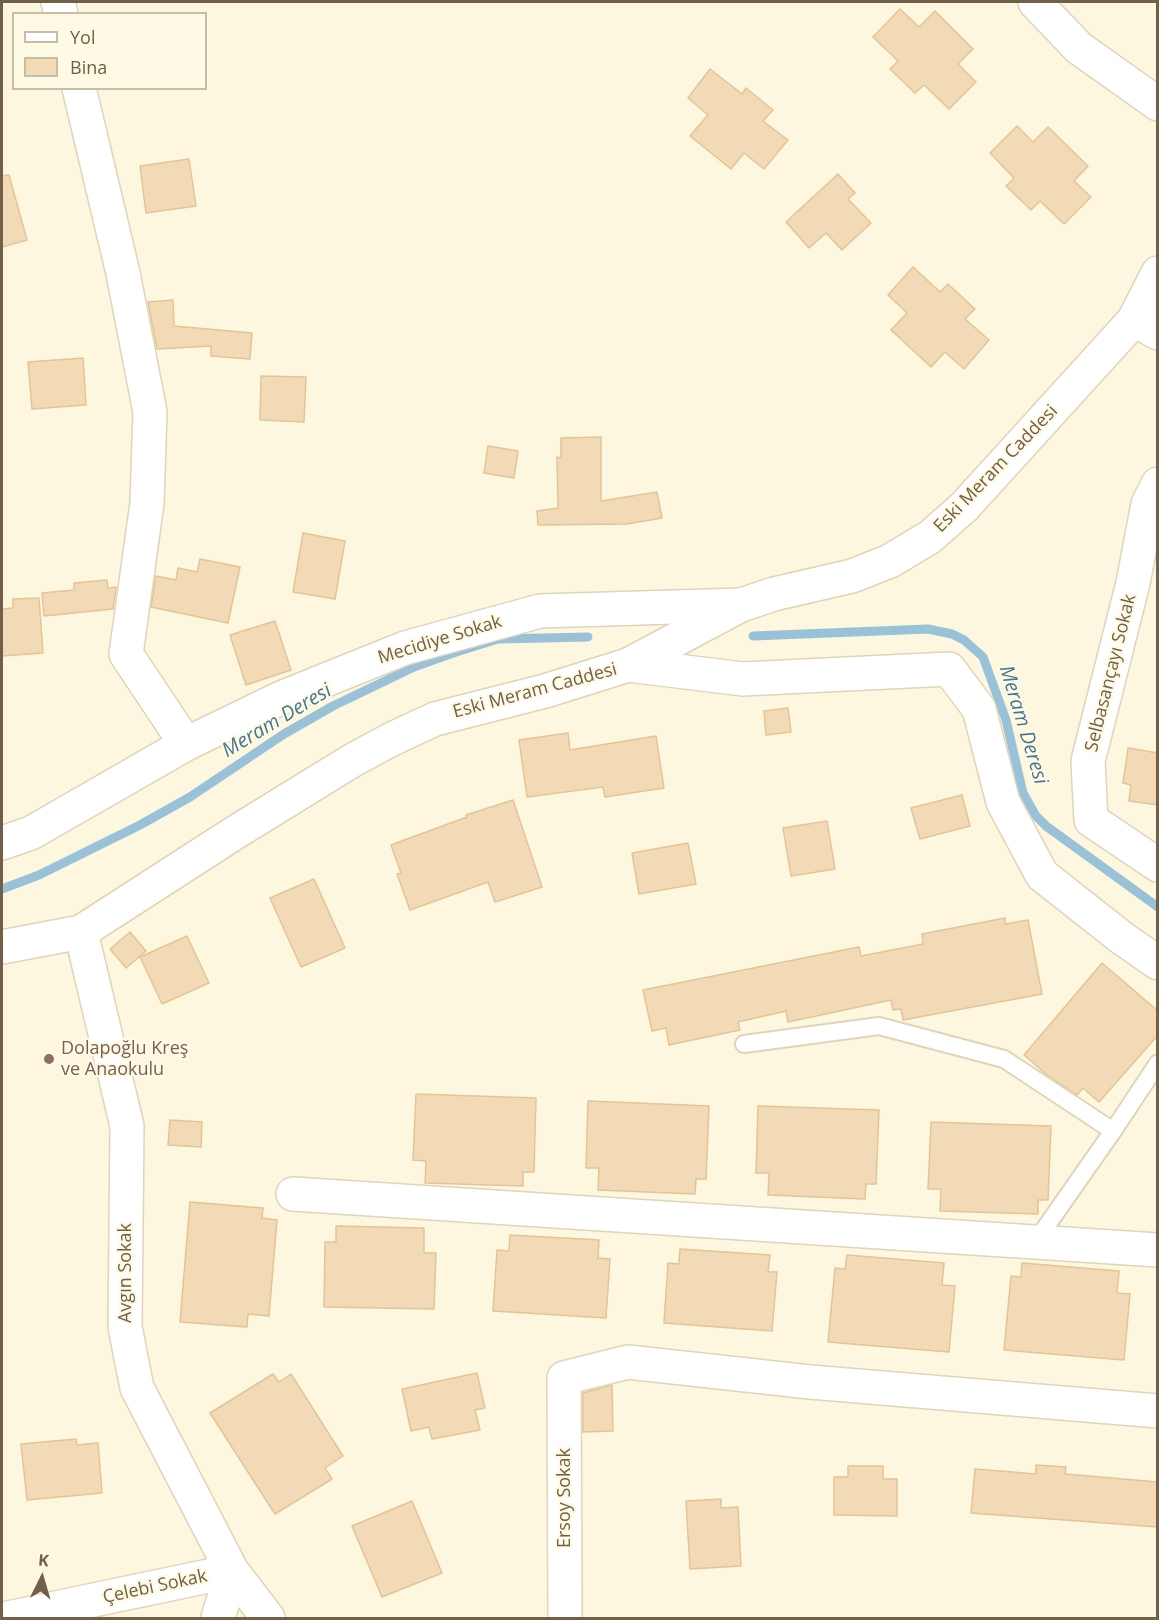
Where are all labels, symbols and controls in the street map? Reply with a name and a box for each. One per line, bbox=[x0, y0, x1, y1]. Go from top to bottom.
legend bbox=[12, 12, 207, 90]
text: Yol bbox=[70, 25, 95, 49]
text: Bina bbox=[70, 55, 107, 79]
street label: Eski Meram Caddesi bbox=[930, 401, 1062, 537]
street label: Selbasançayı Sokak bbox=[1081, 592, 1141, 754]
street label: Mecidiye Sokak bbox=[375, 611, 505, 669]
street label: Eski Meram Caddesi bbox=[451, 659, 619, 723]
water label: Meram Deresi bbox=[993, 662, 1053, 788]
water label: Meram Deresi bbox=[218, 679, 336, 763]
place label: Dolapoğlu Kreş ve Anaokulu bbox=[61, 1038, 188, 1080]
marker: Dolapoğlu Kreş ve Anaokulu bbox=[42, 1052, 56, 1066]
street label: Avgın Sokak bbox=[115, 1223, 137, 1323]
street label: Ersoy Sokak bbox=[554, 1448, 576, 1548]
north arrow bbox=[12, 1548, 72, 1608]
text: K bbox=[37, 1549, 50, 1571]
street label: Çelebi Sokak bbox=[101, 1565, 209, 1609]

